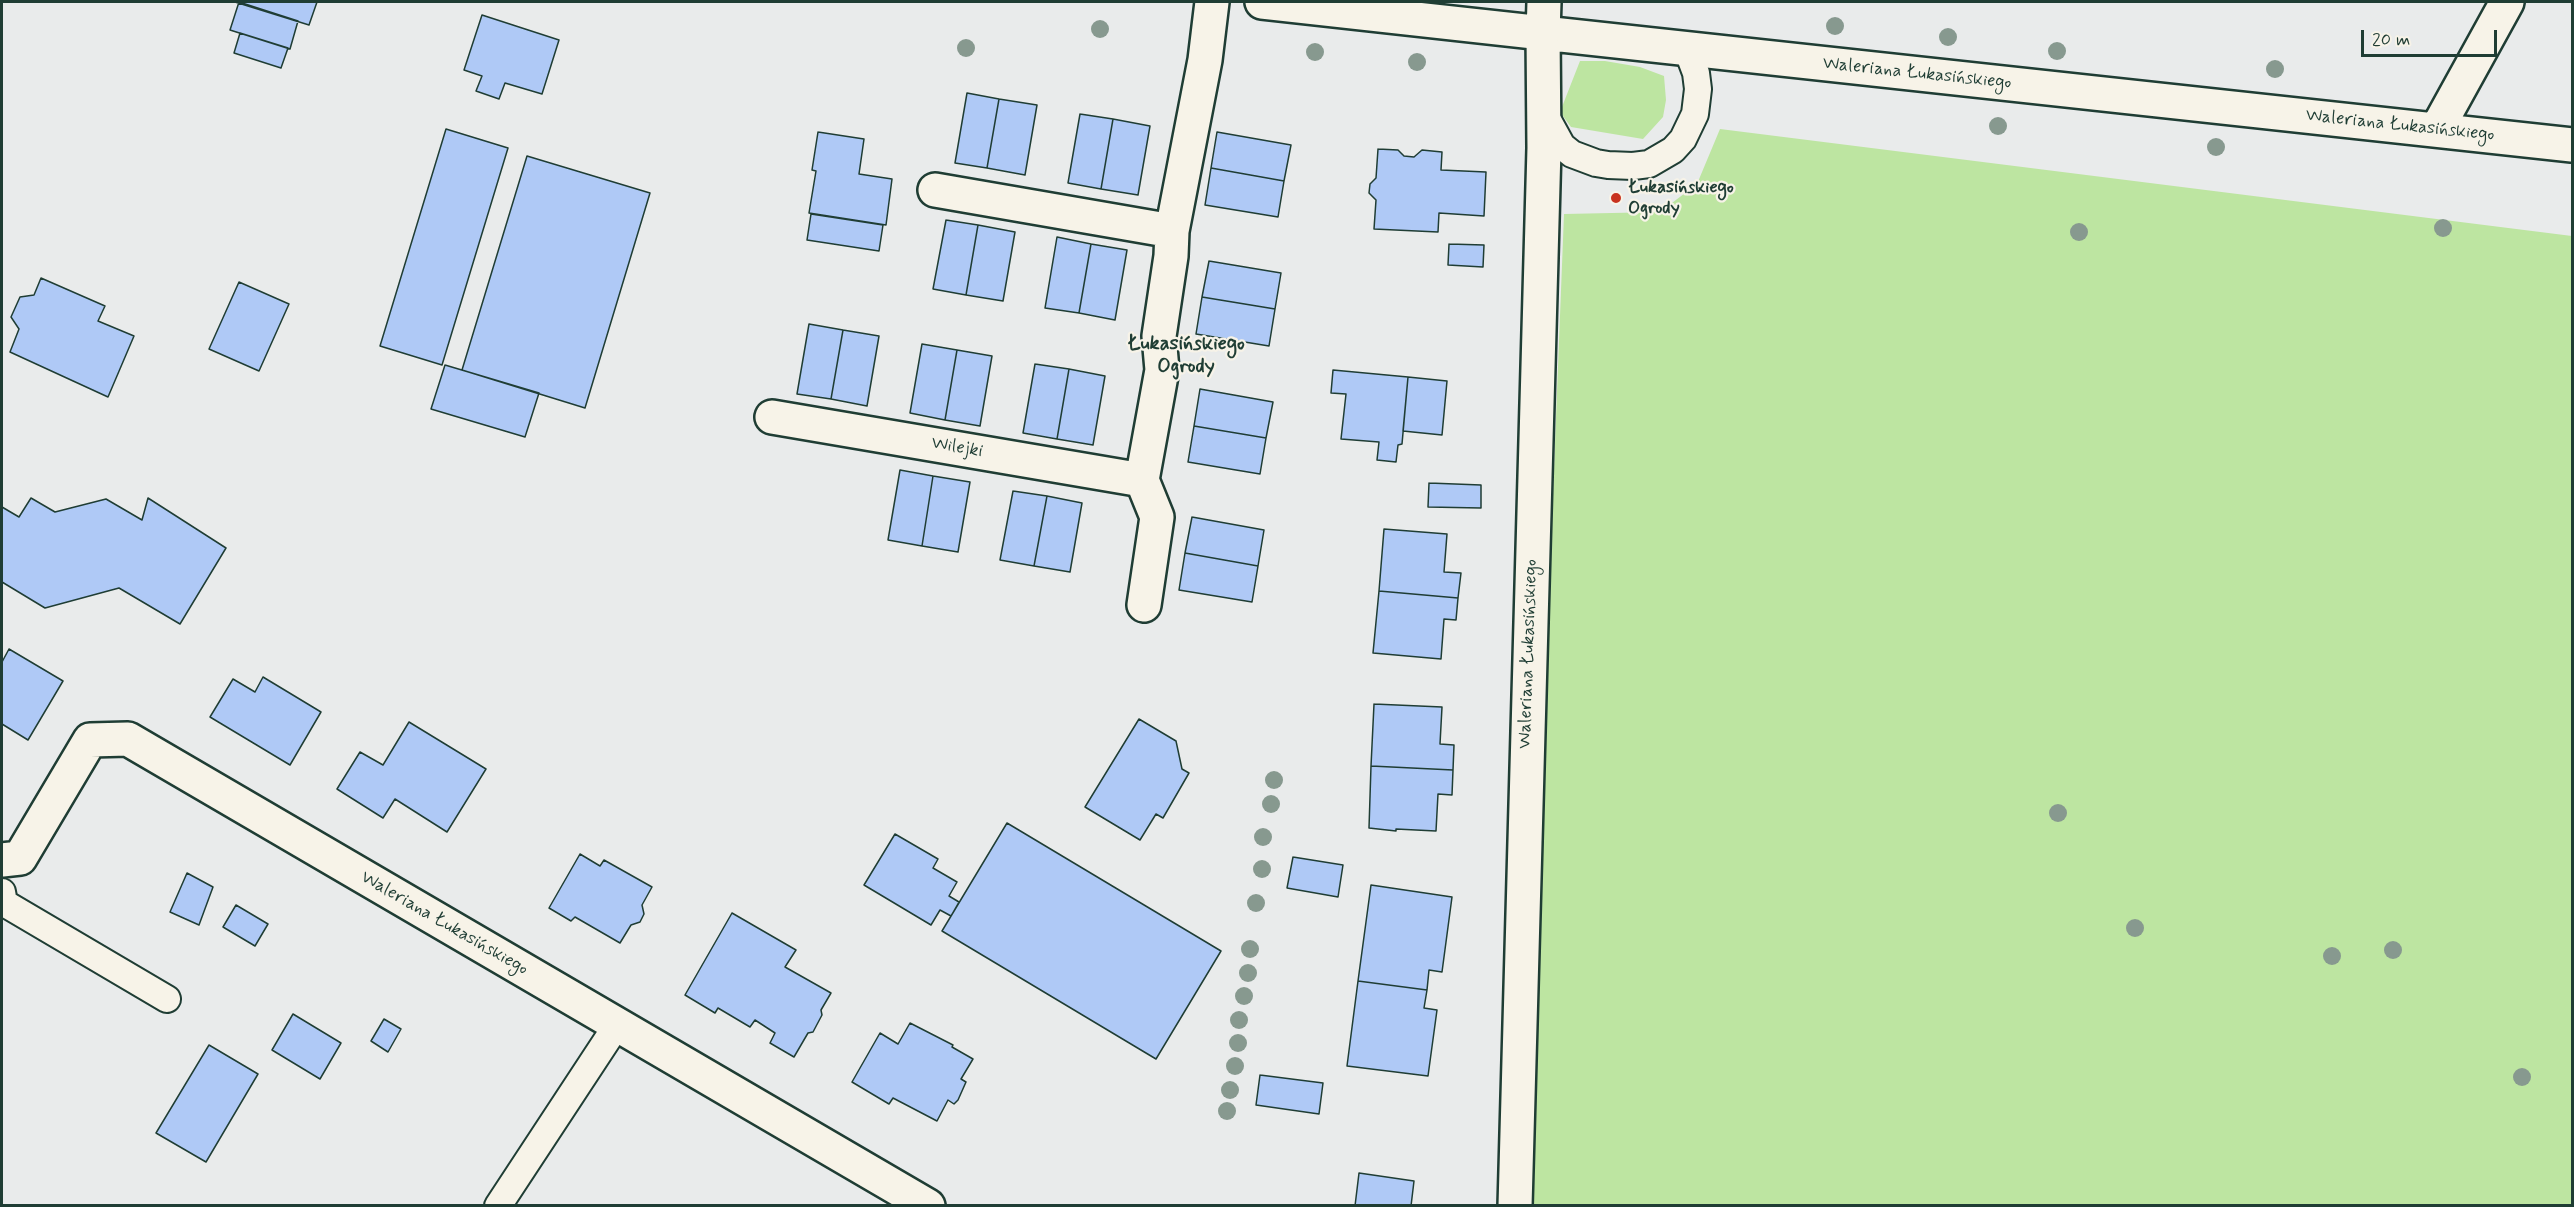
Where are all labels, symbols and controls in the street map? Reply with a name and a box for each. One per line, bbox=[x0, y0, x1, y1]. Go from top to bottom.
scale bar bbox=[2364, 18, 2500, 56]
text: 20 m bbox=[2372, 28, 2410, 52]
street label: Waleriana Łukasińskiego bbox=[1822, 53, 2012, 95]
street label: Waleriana Łukasińskiego bbox=[2305, 105, 2495, 147]
place label: Łukasińskiego Ogrody bbox=[1628, 177, 1734, 219]
marker: Łukasińskiego Ogrody bbox=[1609, 191, 1623, 205]
district label: Łukasińskiego Ogrody bbox=[1127, 333, 1245, 380]
street label: Wilejki bbox=[930, 433, 984, 463]
street label: Waleriana Łukasińskiego bbox=[1515, 559, 1543, 749]
street label: Waleriana Łukasińskiego bbox=[356, 867, 532, 981]

